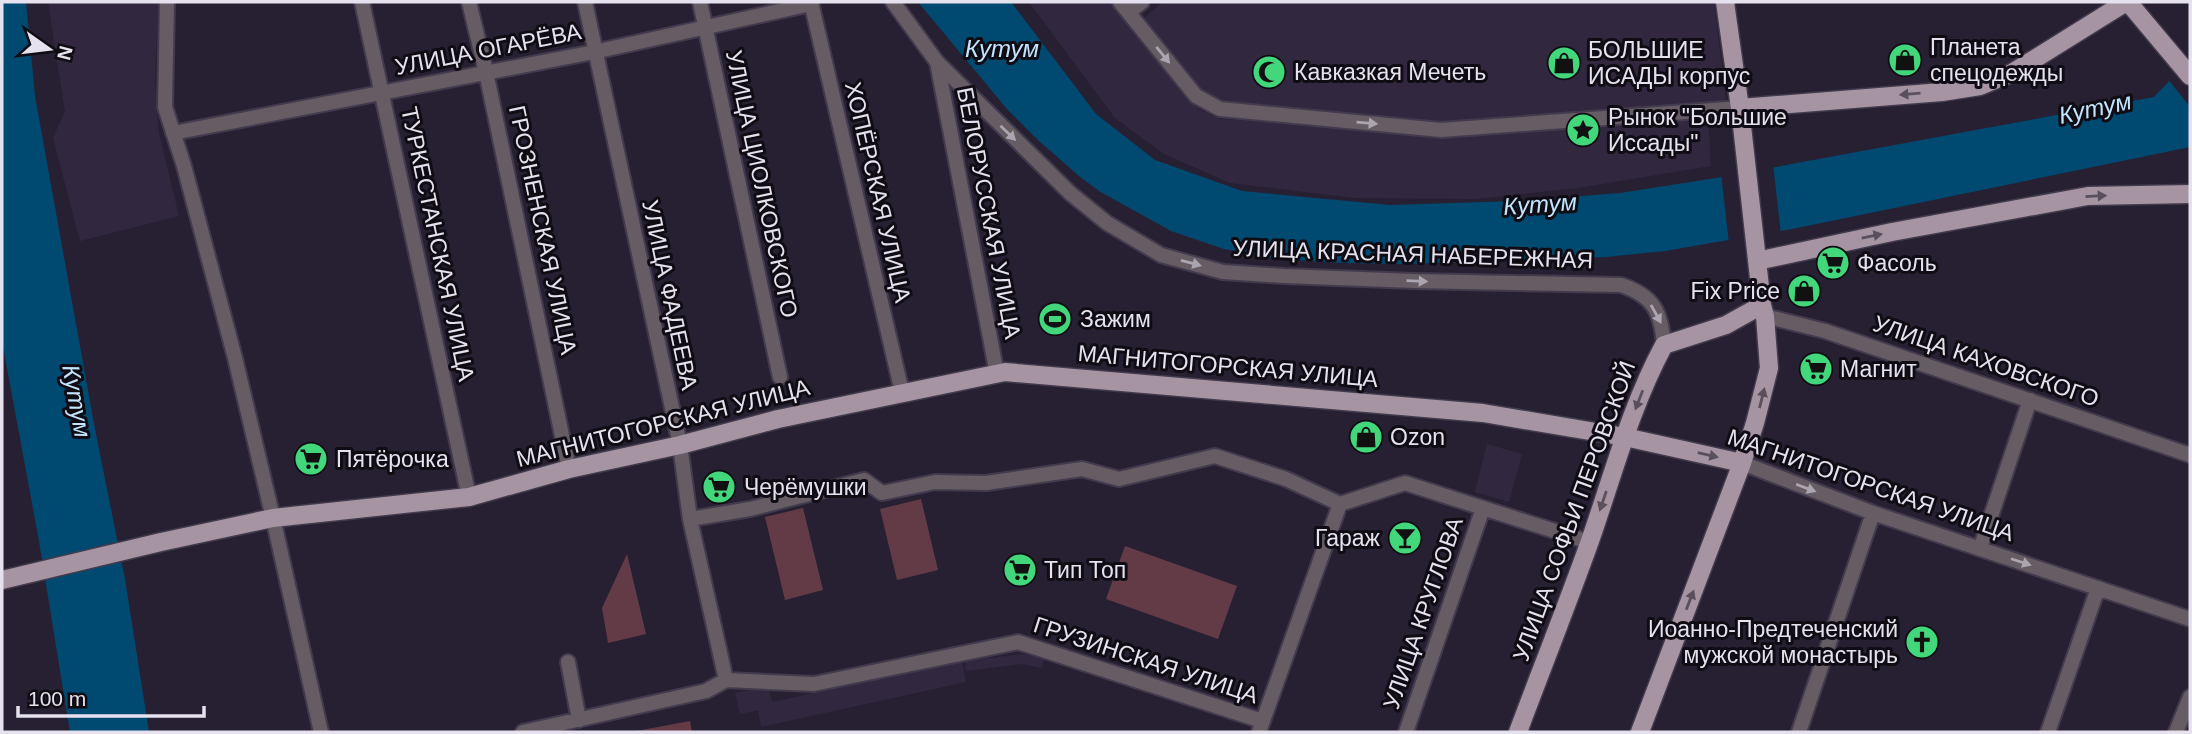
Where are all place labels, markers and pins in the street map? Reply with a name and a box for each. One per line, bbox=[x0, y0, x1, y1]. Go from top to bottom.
place label: Планета спецодежды bbox=[1930, 34, 2063, 86]
place label: БОЛЬШИЕ ИСАДЫ корпус bbox=[1588, 37, 1750, 89]
shop icon: Планета спецодежды bbox=[1886, 41, 1924, 79]
shop icon: БОЛЬШИЕ ИСАДЫ корпус bbox=[1545, 44, 1583, 82]
mosque icon: Кавказкая Мечеть bbox=[1250, 53, 1288, 91]
place label: Кавказкая Мечеть bbox=[1294, 59, 1486, 85]
place label: Рынок "Большие Иссады" bbox=[1608, 104, 1787, 156]
place icon: Рынок "Большие Иссады" bbox=[1564, 111, 1602, 149]
supermarket icon: Фасоль bbox=[1814, 244, 1852, 282]
place label: Фасоль bbox=[1857, 250, 1937, 276]
shop icon: Fix Price bbox=[1785, 272, 1823, 310]
place label: Fix Price bbox=[1691, 278, 1780, 304]
sports icon: Зажим bbox=[1036, 300, 1074, 338]
place label: Зажим bbox=[1080, 306, 1151, 332]
supermarket icon: Магнит bbox=[1797, 350, 1835, 388]
place label: Магнит bbox=[1840, 356, 1917, 382]
shop icon: Ozon bbox=[1347, 418, 1385, 456]
place label: Ozon bbox=[1390, 424, 1445, 450]
supermarket icon: Пятёрочка bbox=[292, 440, 330, 478]
place label: Пятёрочка bbox=[336, 446, 449, 472]
supermarket icon: Черёмушки bbox=[700, 468, 738, 506]
place label: Черёмушки bbox=[744, 474, 867, 500]
bar icon: Гараж bbox=[1386, 519, 1424, 557]
place label: Гараж bbox=[1315, 525, 1381, 551]
supermarket icon: Тип Топ bbox=[1001, 551, 1039, 589]
place label: Тип Топ bbox=[1044, 557, 1126, 583]
place label: Иоанно-Предтеченский мужской монастырь bbox=[1648, 616, 1898, 668]
church icon: Иоанно-Предтеченский мужской монастырь bbox=[1903, 623, 1941, 661]

